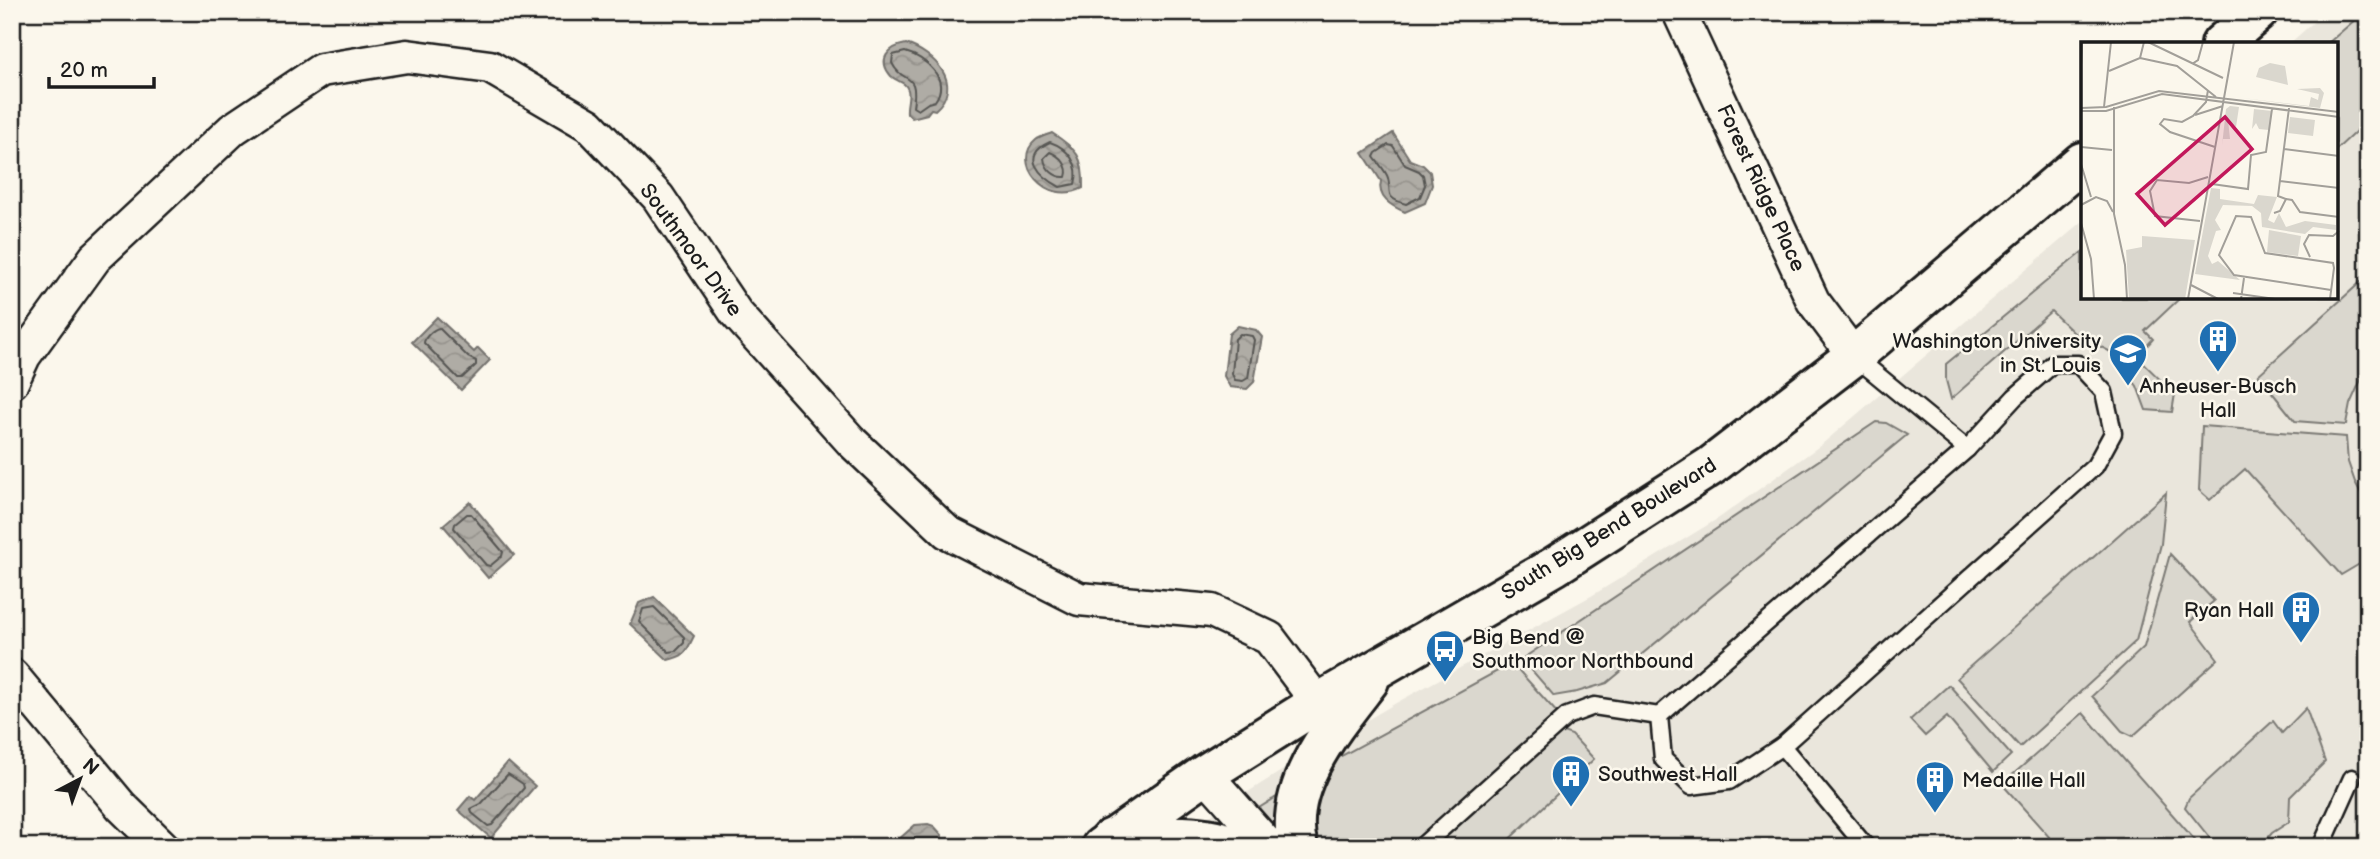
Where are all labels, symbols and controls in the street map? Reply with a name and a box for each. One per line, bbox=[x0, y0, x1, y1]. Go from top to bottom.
inset map bbox=[2081, 42, 2338, 299]
scale bar bbox=[49, 46, 154, 90]
text: 20 m bbox=[60, 58, 108, 83]
street label: Forest Ridge Place bbox=[1711, 101, 1811, 275]
street label: Southmoor Drive bbox=[634, 179, 748, 321]
building icon: Anheuser-Busch Hall bbox=[2197, 318, 2239, 373]
place label: Washington University in St. Louis bbox=[1892, 329, 2102, 378]
school or university icon: Washington University in St. Louis bbox=[2107, 332, 2149, 387]
place label: Anheuser-Busch Hall bbox=[2139, 374, 2297, 423]
street label: South Big Bend Boulevard bbox=[1497, 452, 1721, 606]
building icon: Ryan Hall bbox=[2280, 589, 2322, 644]
place label: Ryan Hall bbox=[2184, 598, 2274, 623]
place label: Big Bend @ Southmoor Northbound bbox=[1472, 625, 1694, 674]
bus stop icon: Big Bend @ Southmoor Northbound bbox=[1424, 628, 1466, 683]
north arrow bbox=[46, 744, 116, 814]
building icon: Southwest Hall bbox=[1550, 753, 1592, 808]
text: N bbox=[77, 754, 103, 781]
building icon: Medaille Hall bbox=[1914, 759, 1956, 814]
place label: Southwest Hall bbox=[1598, 762, 1738, 787]
place label: Medaille Hall bbox=[1962, 768, 2085, 793]

